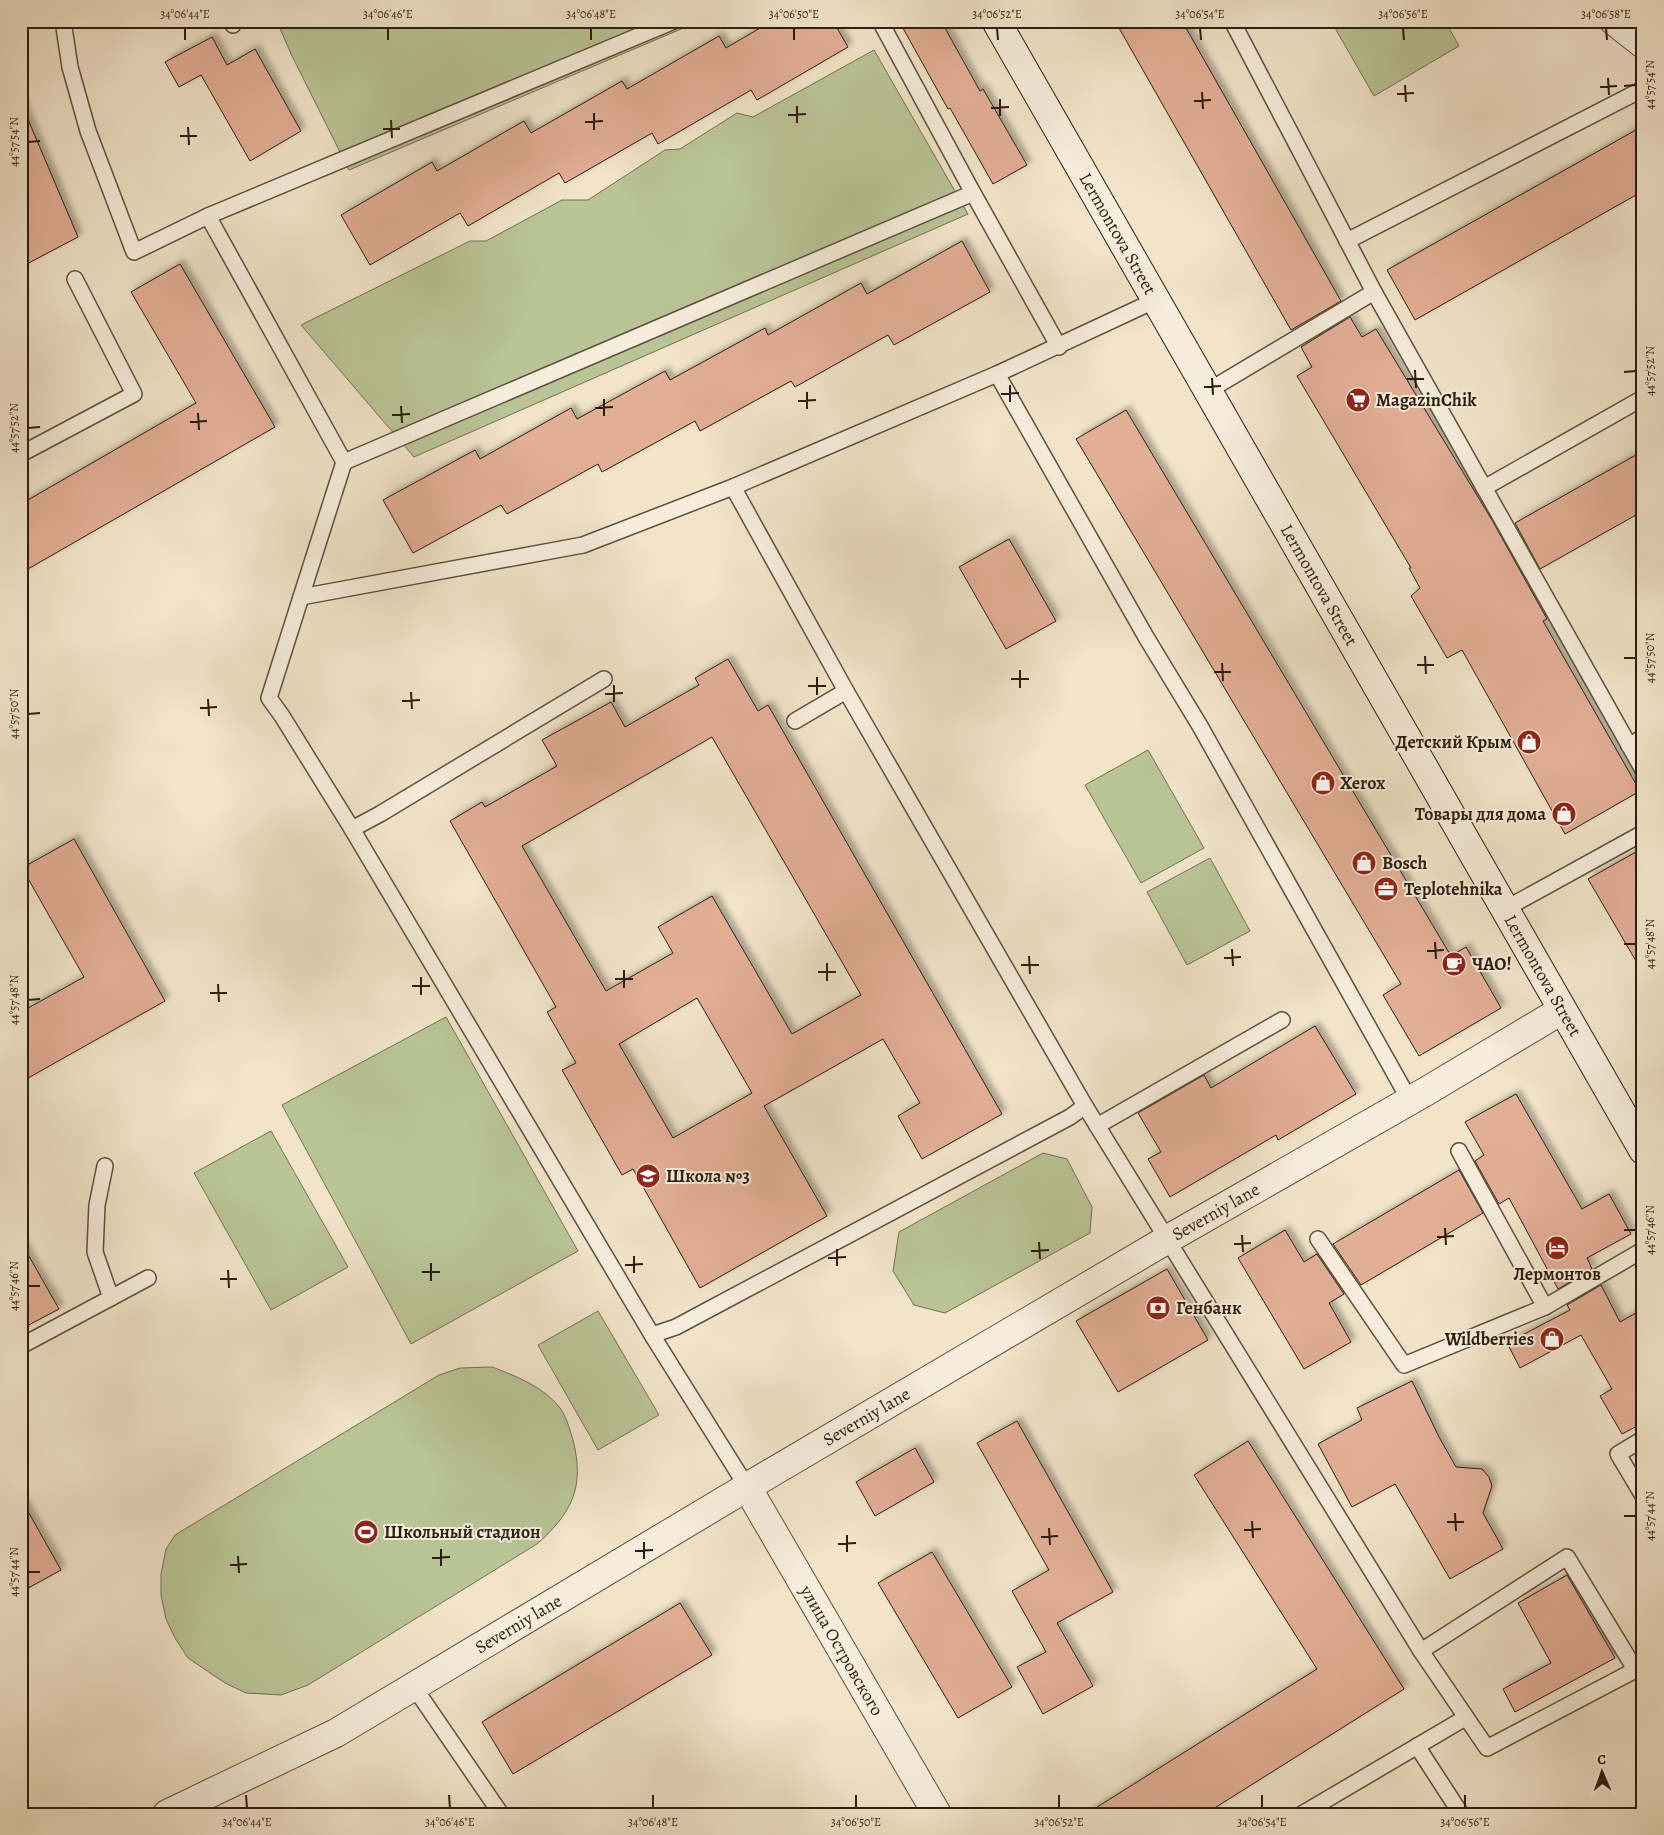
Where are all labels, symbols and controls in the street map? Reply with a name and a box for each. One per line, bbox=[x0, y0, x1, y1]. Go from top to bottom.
text: 34°06'44"E bbox=[160, 6, 210, 22]
text: 34°06'46"E bbox=[363, 6, 413, 22]
text: 34°06'48"E bbox=[566, 6, 616, 22]
text: 34°06'50"E bbox=[769, 6, 819, 22]
text: 34°06'52"E bbox=[972, 6, 1022, 22]
text: 34°06'54"E bbox=[1175, 6, 1225, 22]
text: 34°06'56"E bbox=[1378, 6, 1428, 22]
text: 34°06'58"E bbox=[1581, 6, 1631, 22]
text: 44°57'54"N bbox=[1642, 60, 1658, 110]
text: 44°57'54"N bbox=[6, 117, 22, 167]
street label: Lermontova Street bbox=[1073, 168, 1162, 299]
text: 44°57'52"N bbox=[1642, 346, 1658, 396]
supermarket icon: MagazinChik bbox=[1345, 387, 1371, 413]
place label: MagazinChik bbox=[1376, 388, 1477, 412]
text: 44°57'52"N bbox=[6, 403, 22, 453]
street label: Lermontova Street bbox=[1275, 520, 1364, 650]
text: 44°57'50"N bbox=[1642, 632, 1658, 683]
text: 44°57'50"N bbox=[6, 688, 22, 739]
shop icon: Детский Крым bbox=[1516, 729, 1542, 755]
place label: Детский Крым bbox=[1395, 730, 1512, 754]
shop icon: Xerox bbox=[1310, 770, 1336, 796]
place label: Xerox bbox=[1340, 771, 1385, 795]
shop icon: Товары для дома bbox=[1551, 801, 1577, 827]
place label: Товары для дома bbox=[1415, 802, 1546, 826]
shop icon: Bosch bbox=[1351, 850, 1377, 876]
place label: Bosch bbox=[1382, 851, 1427, 875]
office icon: Teplotehnika bbox=[1373, 876, 1399, 902]
place label: Teplotehnika bbox=[1404, 877, 1503, 901]
street label: Lermontova Street bbox=[1499, 910, 1587, 1041]
text: 44°57'48"N bbox=[1642, 919, 1658, 969]
cafe icon: ЧАО! bbox=[1441, 951, 1467, 977]
place label: ЧАО! bbox=[1472, 952, 1512, 976]
text: 44°57'48"N bbox=[6, 975, 22, 1025]
school or university icon: Школа №3 bbox=[635, 1163, 661, 1189]
place label: Школа №3 bbox=[666, 1164, 750, 1188]
street label: Severniy lane bbox=[1168, 1177, 1264, 1246]
text: 44°57'46"N bbox=[1642, 1205, 1658, 1255]
hotel icon: Лермонтов bbox=[1544, 1235, 1570, 1261]
text: 44°57'46"N bbox=[6, 1261, 22, 1311]
place label: Лермонтов bbox=[1513, 1262, 1601, 1286]
bank icon: Генбанк bbox=[1145, 1295, 1171, 1321]
place label: Генбанк bbox=[1176, 1296, 1242, 1320]
shop icon: Wildberries bbox=[1539, 1326, 1565, 1352]
place label: Wildberries bbox=[1444, 1327, 1534, 1351]
street label: Severniy lane bbox=[818, 1382, 914, 1452]
text: 44°57'44"N bbox=[1642, 1491, 1658, 1541]
sports icon: Школьный стадион bbox=[353, 1519, 379, 1545]
place label: Школьный стадион bbox=[384, 1520, 541, 1544]
text: 44°57'44"N bbox=[6, 1547, 22, 1597]
street label: улица Островского bbox=[794, 1580, 889, 1720]
street label: Severniy lane bbox=[471, 1589, 566, 1659]
north arrow bbox=[1576, 1748, 1626, 1798]
text: С bbox=[1597, 1750, 1607, 1769]
text: 34°06'44"E bbox=[222, 1814, 272, 1830]
text: 34°06'46"E bbox=[425, 1814, 475, 1830]
text: 34°06'48"E bbox=[628, 1814, 678, 1830]
text: 34°06'50"E bbox=[831, 1814, 881, 1830]
text: 34°06'52"E bbox=[1034, 1814, 1084, 1830]
text: 34°06'54"E bbox=[1237, 1814, 1287, 1830]
text: 34°06'56"E bbox=[1440, 1814, 1490, 1830]

